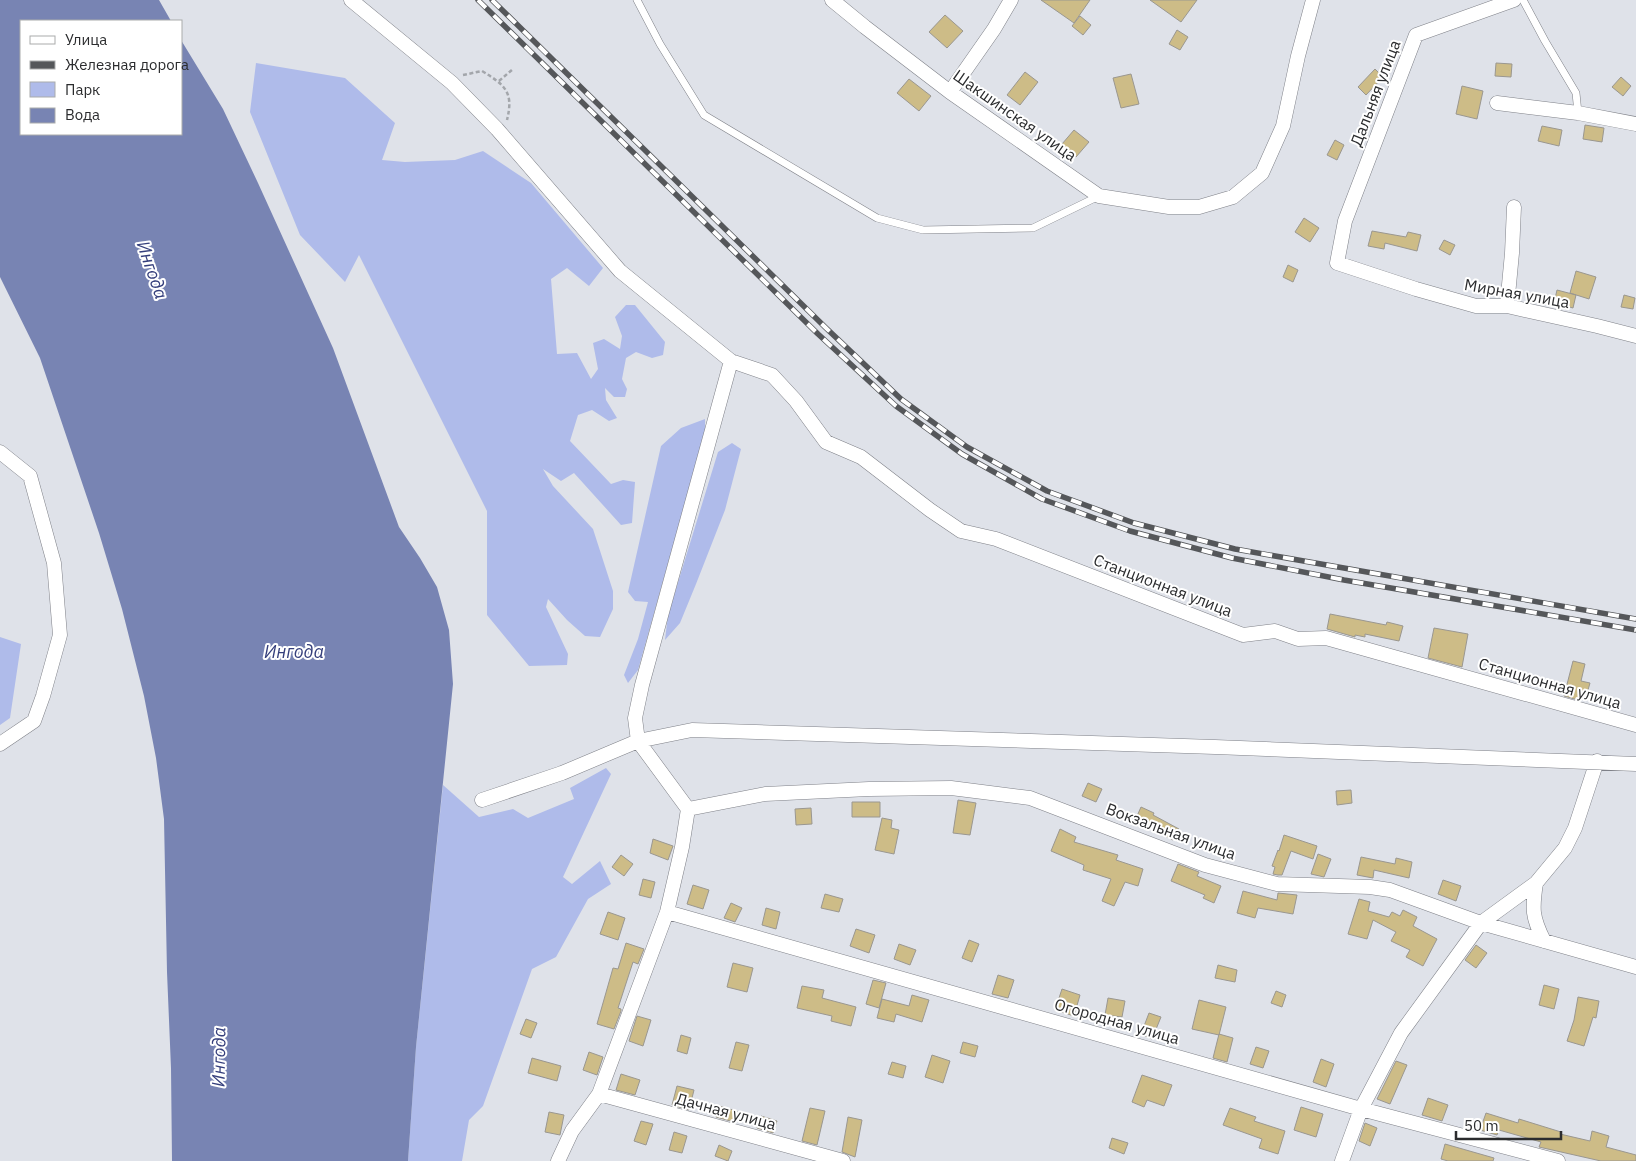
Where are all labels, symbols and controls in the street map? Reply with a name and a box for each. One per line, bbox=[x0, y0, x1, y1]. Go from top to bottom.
legend bbox=[20, 20, 182, 135]
text: Улица bbox=[65, 30, 107, 49]
street label: Дальняя улица bbox=[1346, 37, 1405, 149]
text: Железная дорога bbox=[65, 55, 189, 74]
street label: Шакшинская улица bbox=[949, 65, 1081, 165]
text: Парк bbox=[65, 80, 100, 99]
text: Вода bbox=[65, 105, 100, 124]
water label: Ингода bbox=[132, 238, 173, 302]
street label: Мирная улица bbox=[1463, 274, 1572, 312]
street label: Станционная улица bbox=[1091, 549, 1236, 621]
water label: Ингода bbox=[264, 640, 324, 663]
street label: Станционная улица bbox=[1476, 653, 1624, 713]
street label: Вокзальная улица bbox=[1103, 798, 1239, 864]
street label: Огородная улица bbox=[1052, 994, 1182, 1049]
water label: Ингода bbox=[206, 1027, 231, 1087]
street label: Дачная улица bbox=[674, 1088, 779, 1134]
scale bar bbox=[1456, 1108, 1561, 1140]
text: 50 m bbox=[1464, 1116, 1499, 1135]

